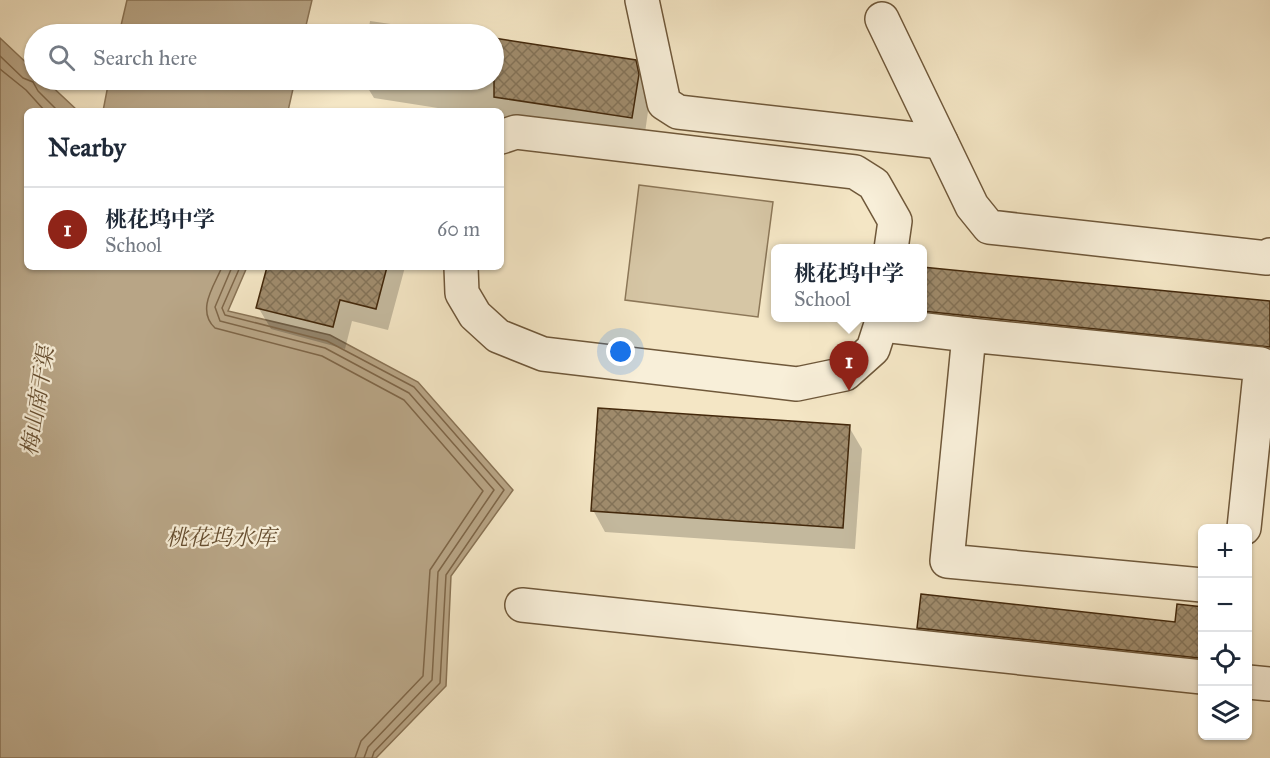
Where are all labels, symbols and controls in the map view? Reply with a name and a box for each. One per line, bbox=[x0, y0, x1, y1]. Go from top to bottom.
search box bbox=[24, 24, 504, 90]
icon: search bbox=[45, 41, 78, 74]
text: Search here bbox=[93, 44, 197, 71]
text: Nearby bbox=[48, 131, 126, 163]
text: 桃花坞中学 bbox=[105, 206, 215, 233]
text: 1 bbox=[64, 217, 71, 241]
text: 60 m bbox=[437, 217, 480, 241]
text: School bbox=[105, 233, 162, 257]
popup bbox=[771, 244, 927, 322]
text: 桃花坞中学 bbox=[794, 260, 904, 287]
text: School bbox=[794, 287, 851, 311]
your location bbox=[606, 337, 635, 366]
water label: 梅山南干渠 bbox=[16, 342, 60, 458]
pin: 1 bbox=[830, 342, 868, 391]
water label: 桃花坞水库 bbox=[166, 524, 280, 551]
map controls bbox=[1198, 524, 1252, 740]
button: + bbox=[1198, 524, 1252, 578]
button: − bbox=[1198, 578, 1252, 632]
button: locate bbox=[1198, 632, 1252, 686]
button: layers bbox=[1198, 686, 1252, 740]

